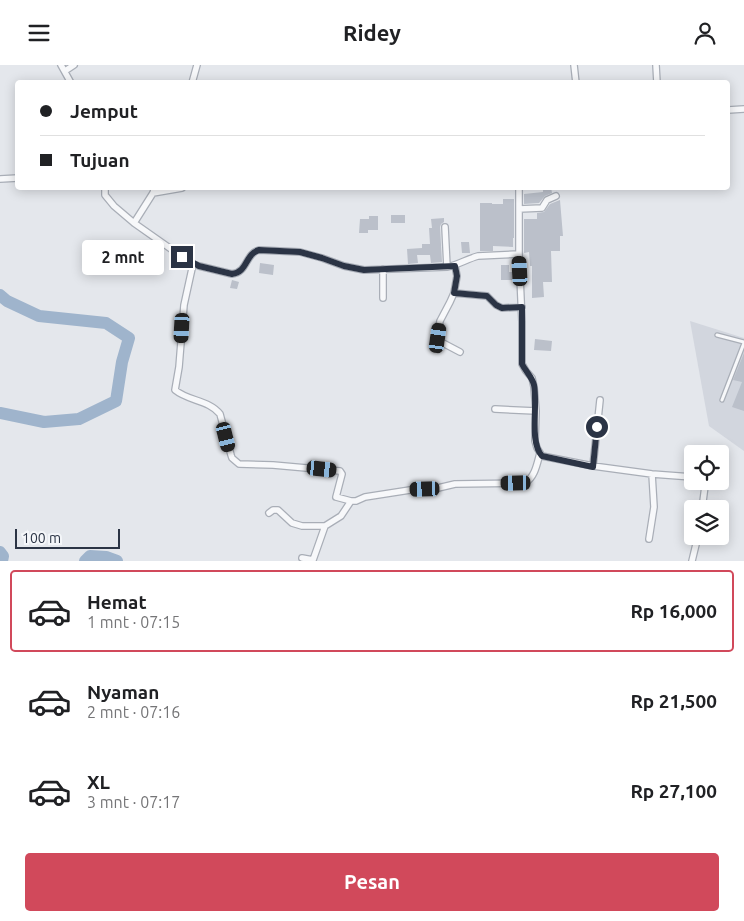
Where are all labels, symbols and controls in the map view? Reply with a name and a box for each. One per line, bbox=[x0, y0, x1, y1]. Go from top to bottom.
icon: menu bbox=[25, 19, 53, 47]
icon: person bbox=[691, 19, 719, 47]
text: Ridey bbox=[343, 20, 401, 45]
text: Jemput bbox=[70, 100, 138, 122]
text: Tujuan bbox=[70, 149, 130, 171]
callout: 2 mnt bbox=[82, 239, 164, 275]
route end bbox=[171, 246, 193, 268]
text: 2 mnt bbox=[102, 248, 144, 266]
car bbox=[511, 256, 528, 286]
car bbox=[173, 313, 190, 343]
car bbox=[428, 322, 447, 354]
route start bbox=[586, 416, 608, 438]
car bbox=[215, 421, 236, 453]
map controls bbox=[684, 445, 729, 545]
button: locate bbox=[684, 445, 729, 490]
car bbox=[306, 460, 337, 478]
car bbox=[500, 475, 531, 491]
car bbox=[409, 481, 440, 497]
button: layers bbox=[684, 500, 729, 545]
scale bar bbox=[15, 526, 120, 549]
text: 100 m bbox=[22, 530, 61, 546]
icon: car bbox=[27, 589, 72, 634]
text: Hemat bbox=[87, 591, 147, 613]
text: Rp 16,000 bbox=[630, 600, 717, 622]
text: 1 mnt · 07:15 bbox=[87, 613, 180, 631]
icon: car bbox=[27, 679, 72, 724]
text: Nyaman bbox=[87, 681, 159, 703]
text: Rp 21,500 bbox=[630, 690, 717, 712]
text: 2 mnt · 07:16 bbox=[87, 703, 180, 721]
icon: car bbox=[27, 769, 72, 814]
text: XL bbox=[87, 771, 110, 793]
text: Rp 27,100 bbox=[630, 780, 717, 802]
text: 3 mnt · 07:17 bbox=[87, 793, 180, 811]
button: Pesan bbox=[25, 853, 719, 911]

